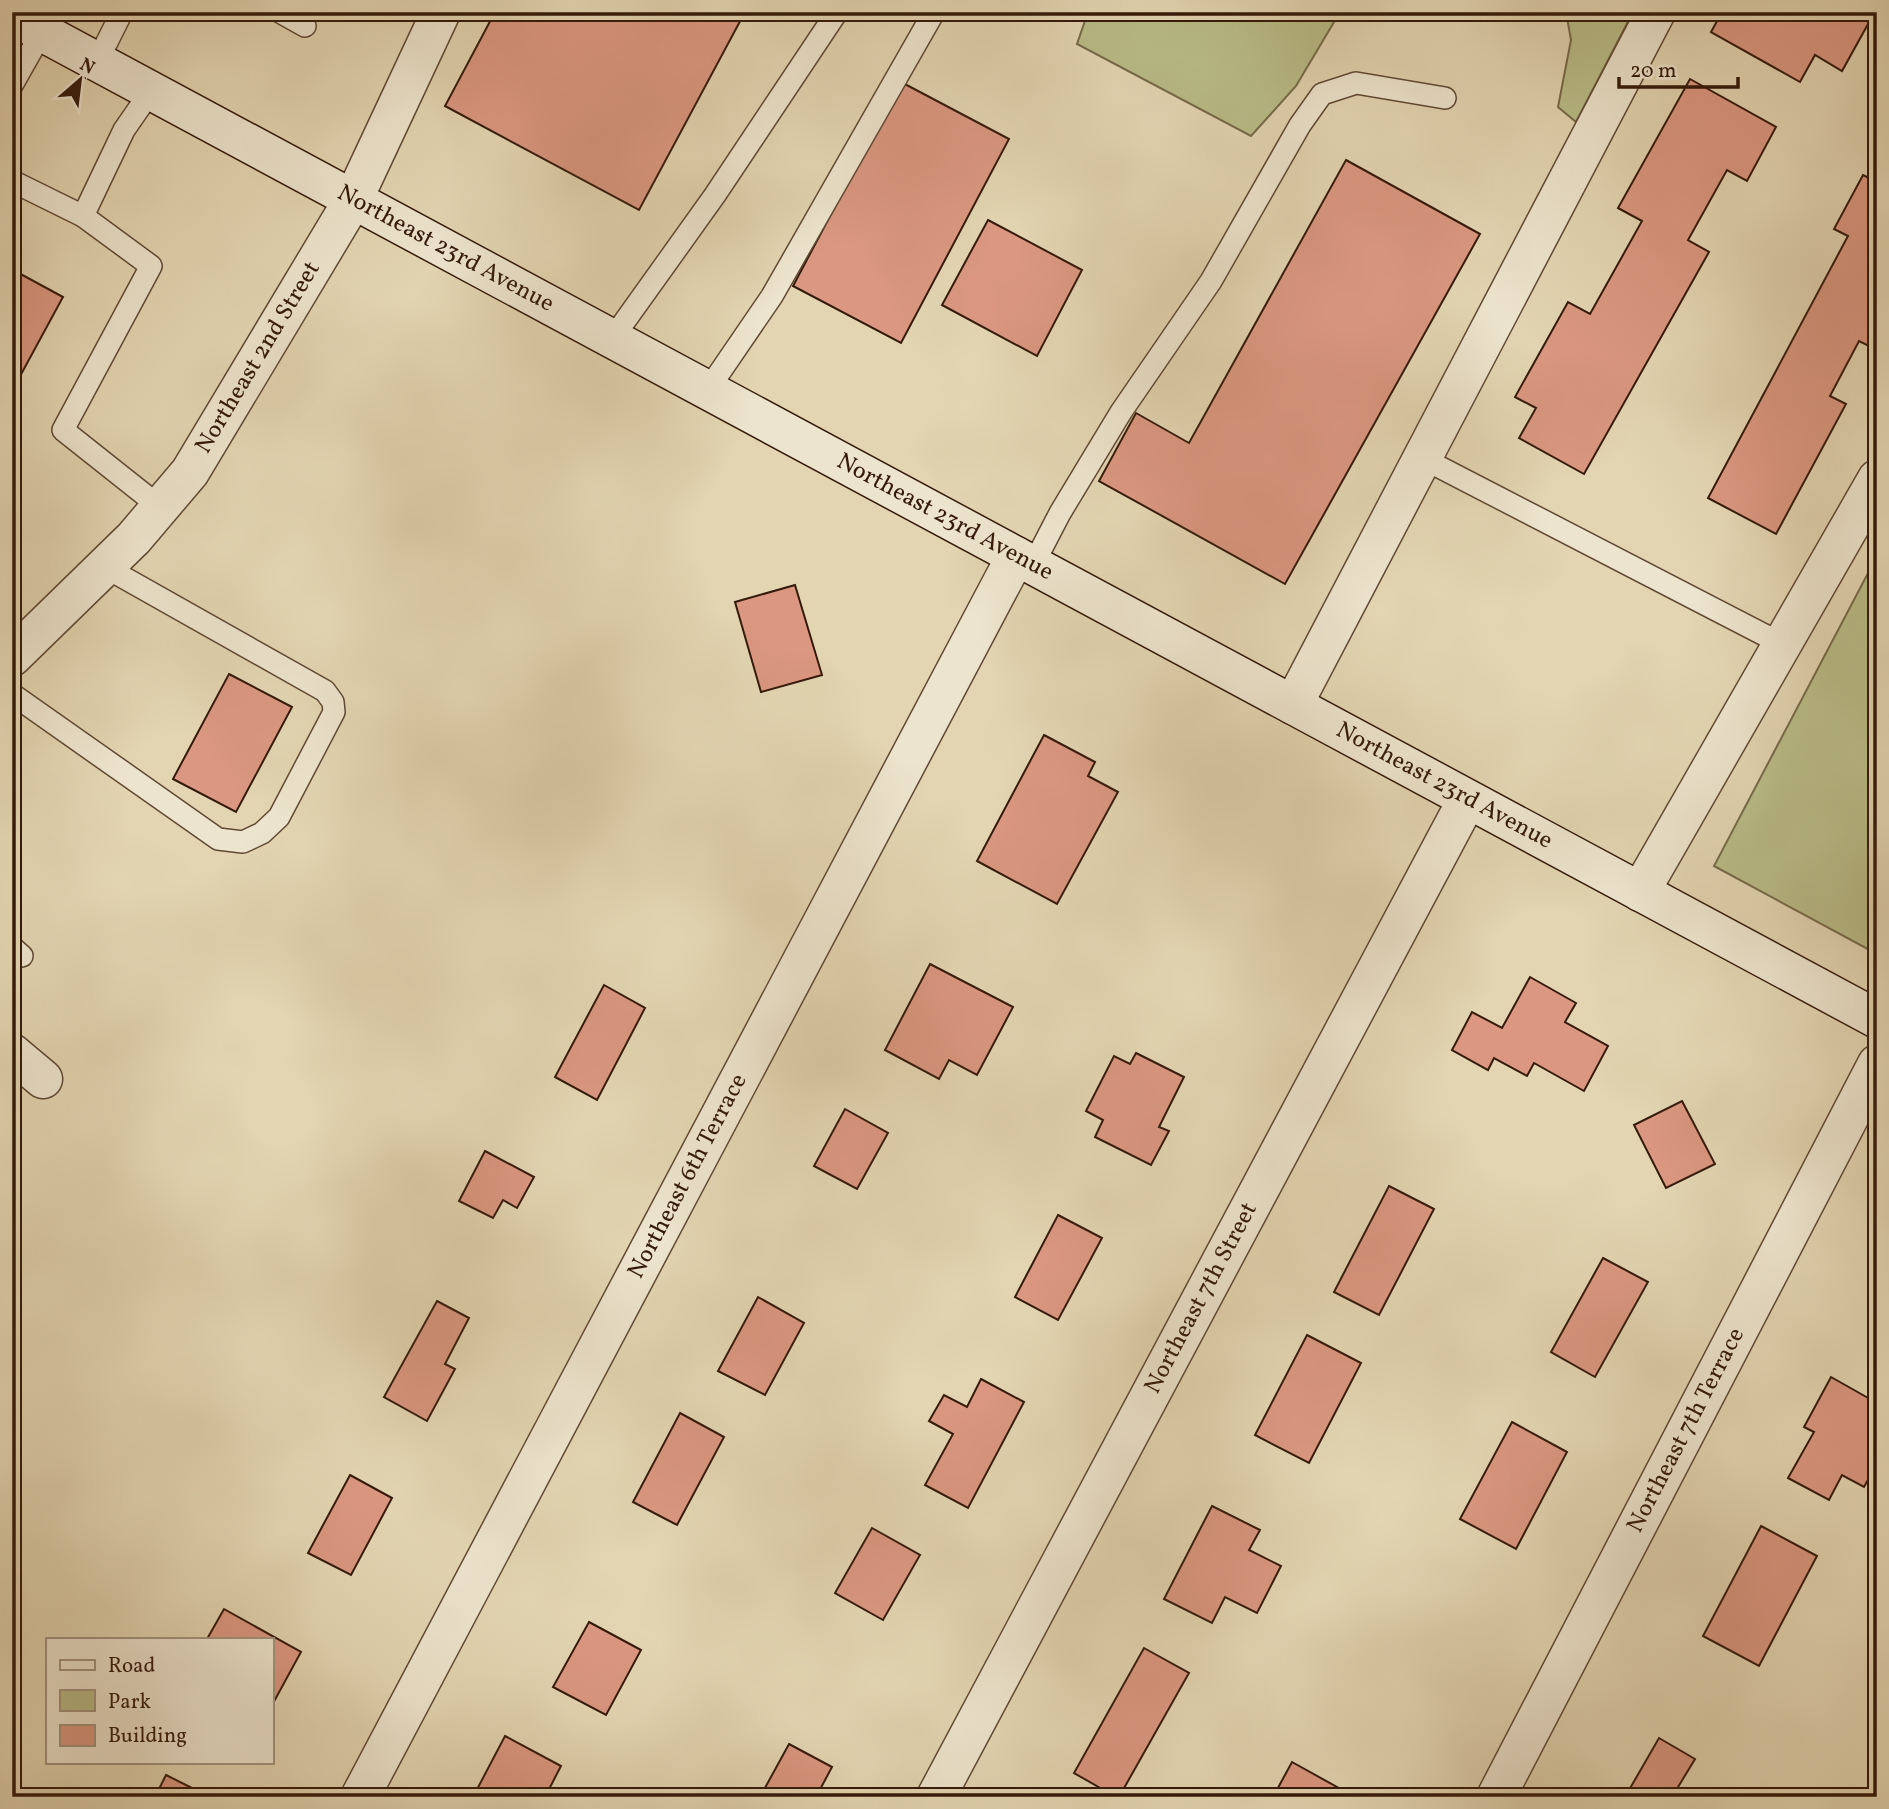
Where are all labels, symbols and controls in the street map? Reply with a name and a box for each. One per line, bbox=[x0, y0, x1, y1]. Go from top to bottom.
north arrow bbox=[46, 46, 116, 116]
scale bar bbox=[1619, 46, 1738, 90]
text: N bbox=[75, 52, 99, 82]
text: 20 m bbox=[1630, 57, 1676, 86]
street label: Northeast 23rd Avenue bbox=[331, 177, 560, 321]
street label: Northeast 2nd Street bbox=[188, 255, 329, 460]
street label: Northeast 23rd Avenue bbox=[830, 445, 1059, 590]
street label: Northeast 23rd Avenue bbox=[1330, 714, 1559, 858]
street label: Northeast 6th Terrace bbox=[620, 1068, 756, 1285]
street label: Northeast 7th Street bbox=[1137, 1197, 1267, 1400]
street label: Northeast 7th Terrace bbox=[1619, 1322, 1754, 1539]
legend bbox=[46, 1638, 273, 1764]
text: Road bbox=[108, 1652, 155, 1681]
text: Park bbox=[108, 1688, 151, 1717]
text: Building bbox=[108, 1722, 187, 1751]

